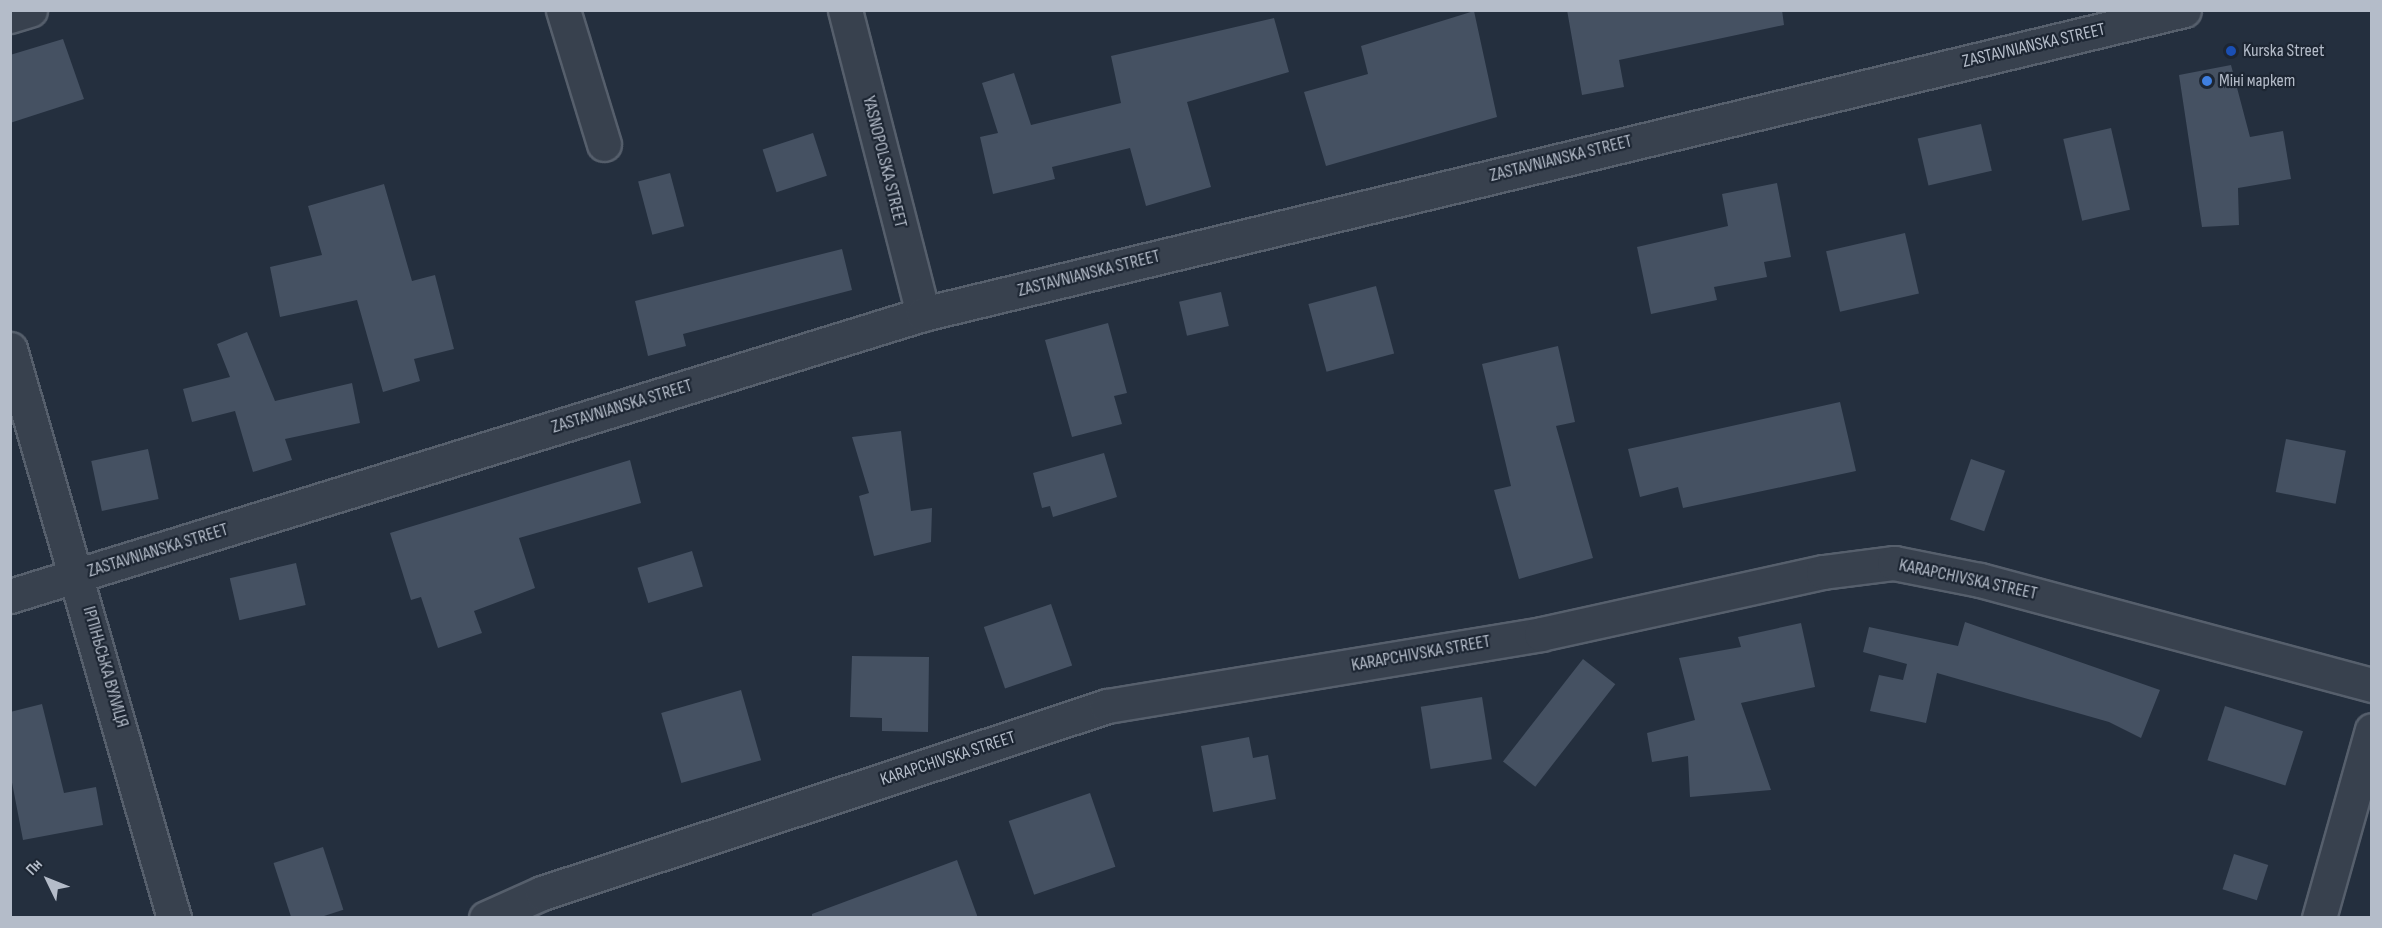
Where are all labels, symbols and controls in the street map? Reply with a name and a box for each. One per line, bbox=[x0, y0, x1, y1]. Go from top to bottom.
street label: ZASTAVNIANSKA STREET bbox=[1960, 19, 2108, 73]
place label: Kurska Street bbox=[2243, 40, 2324, 62]
marker: Kurska Street bbox=[2224, 44, 2238, 58]
place label: Міні маркет bbox=[2219, 70, 2295, 92]
marker: Міні маркет bbox=[2200, 74, 2214, 88]
street label: YASNOPOLSKA STREET bbox=[857, 94, 911, 230]
street label: ZASTAVNIANSKA STREET bbox=[1488, 131, 1634, 187]
street label: ZASTAVNIANSKA STREET bbox=[1016, 246, 1162, 302]
street label: ZASTAVNIANSKA STREET bbox=[549, 375, 695, 439]
street label: ZASTAVNIANSKA STREET bbox=[85, 519, 231, 583]
street label: KARAPCHIVSKA STREET bbox=[1897, 555, 2039, 605]
street label: ІРПІНЬСЬКА ВУЛИЦЯ bbox=[77, 604, 133, 730]
street label: KARAPCHIVSKA STREET bbox=[1350, 631, 1492, 677]
street label: KARAPCHIVSKA STREET bbox=[878, 727, 1018, 791]
north arrow bbox=[18, 850, 78, 910]
text: Пн bbox=[22, 855, 47, 880]

